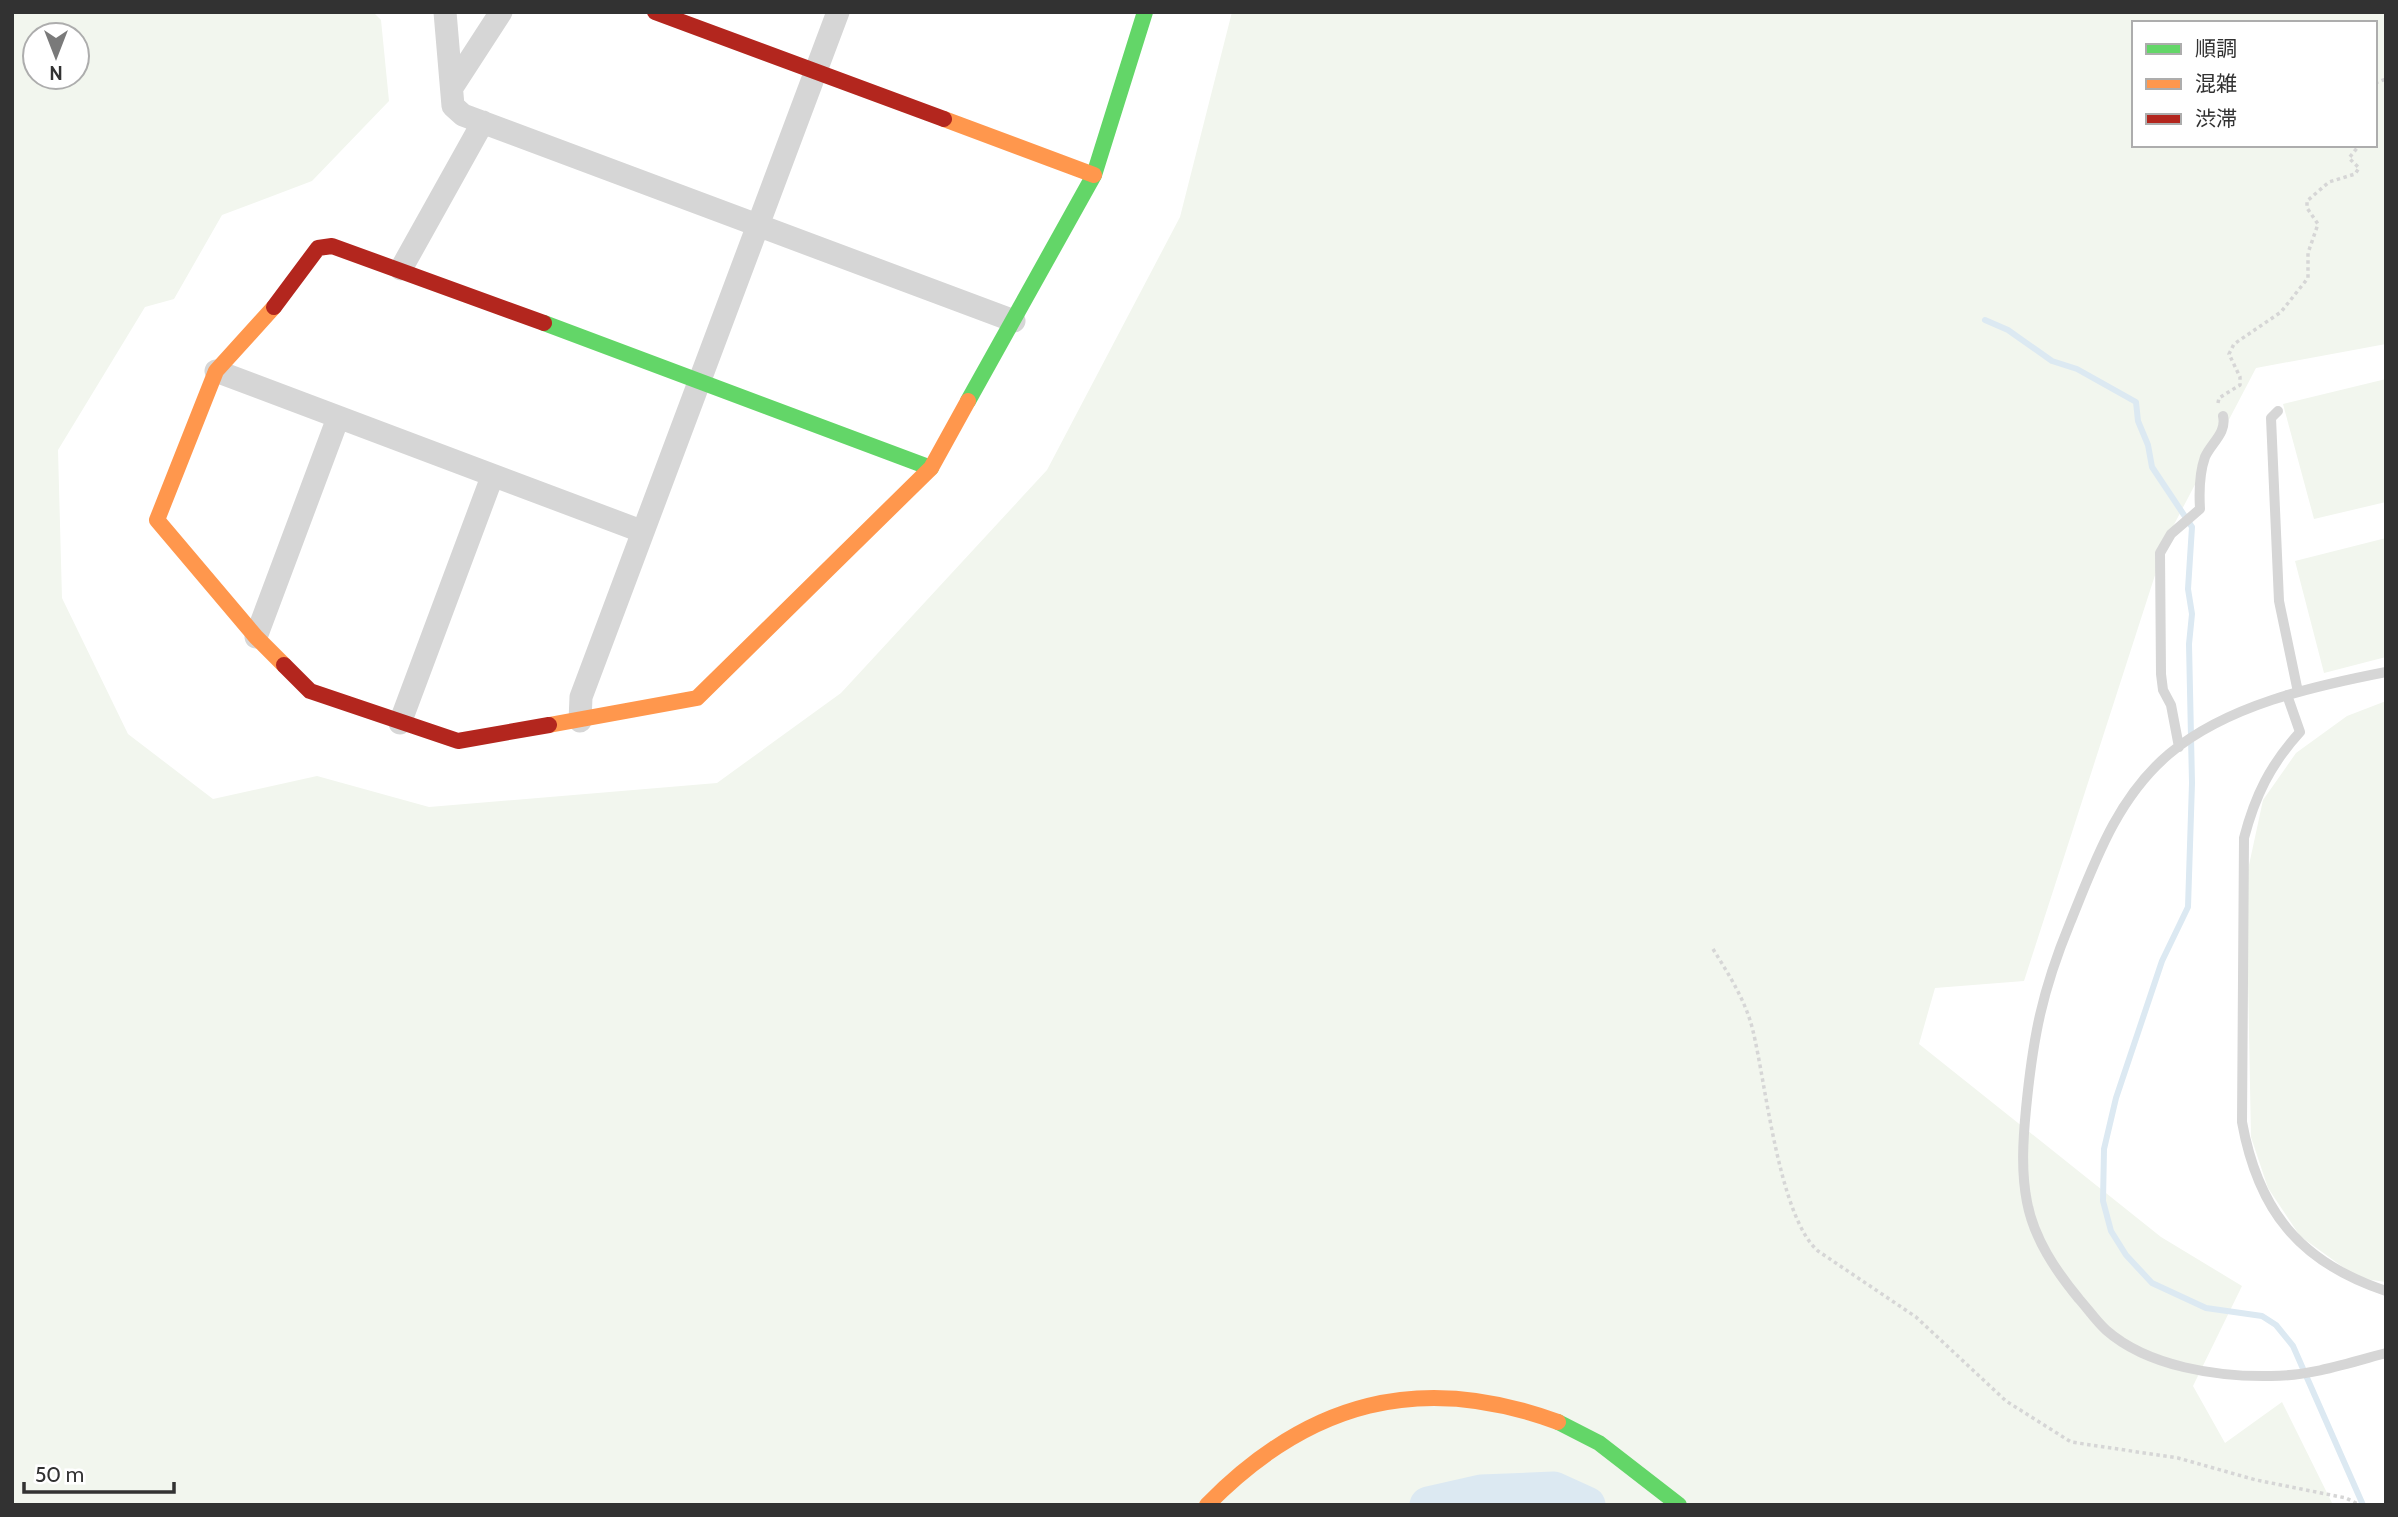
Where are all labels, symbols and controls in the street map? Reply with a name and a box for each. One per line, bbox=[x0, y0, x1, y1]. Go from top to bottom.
north arrow bbox=[21, 21, 91, 91]
legend bbox=[2132, 21, 2377, 147]
text: 順調 bbox=[2195, 36, 2237, 61]
text: N bbox=[49, 61, 63, 84]
text: 混雑 bbox=[2195, 71, 2237, 96]
text: 渋滞 bbox=[2195, 106, 2237, 131]
scale bar bbox=[24, 1450, 175, 1494]
text: 50 m bbox=[35, 1462, 84, 1487]

